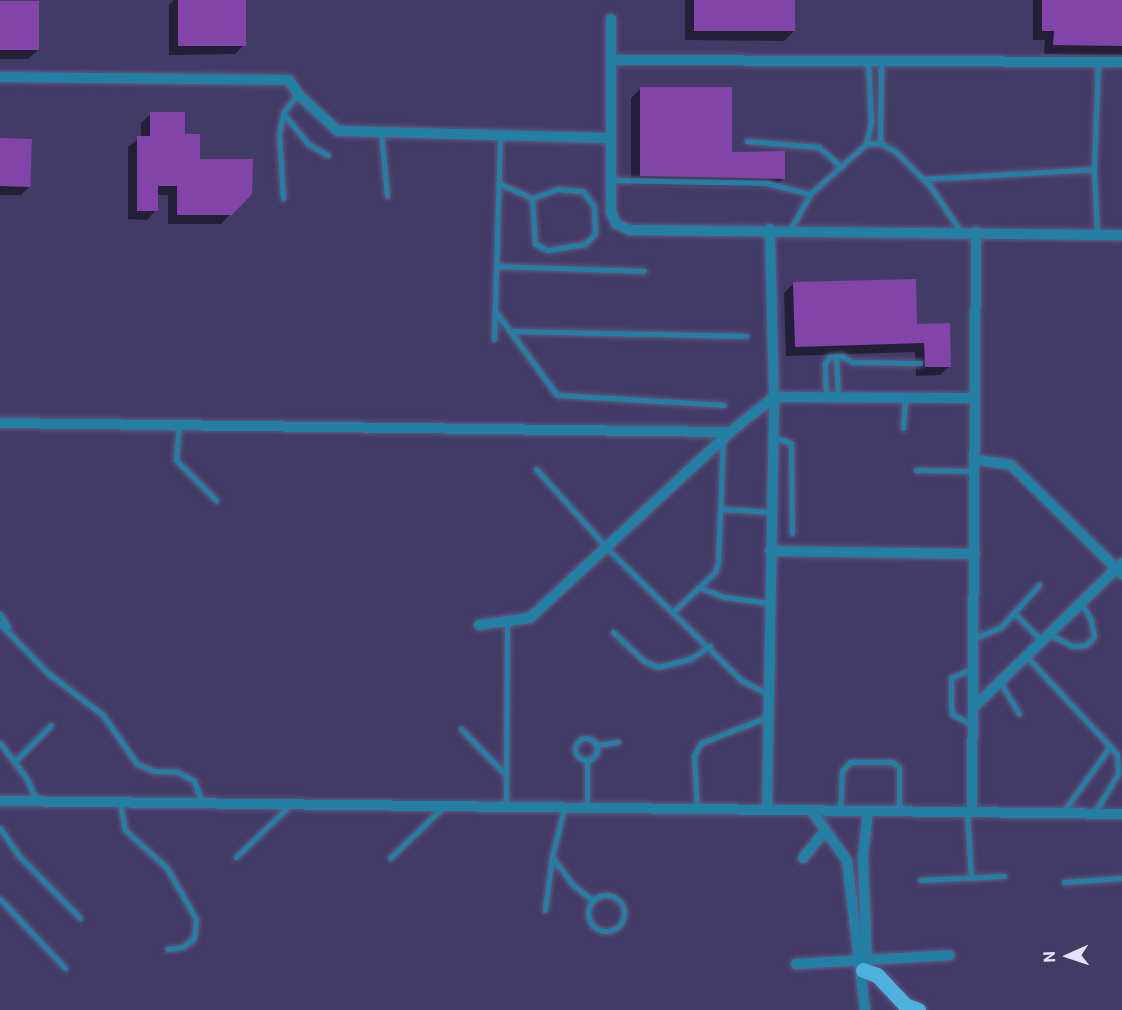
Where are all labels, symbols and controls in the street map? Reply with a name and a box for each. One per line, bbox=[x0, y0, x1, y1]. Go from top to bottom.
north arrow bbox=[1038, 926, 1098, 986]
text: N bbox=[1040, 951, 1059, 963]

